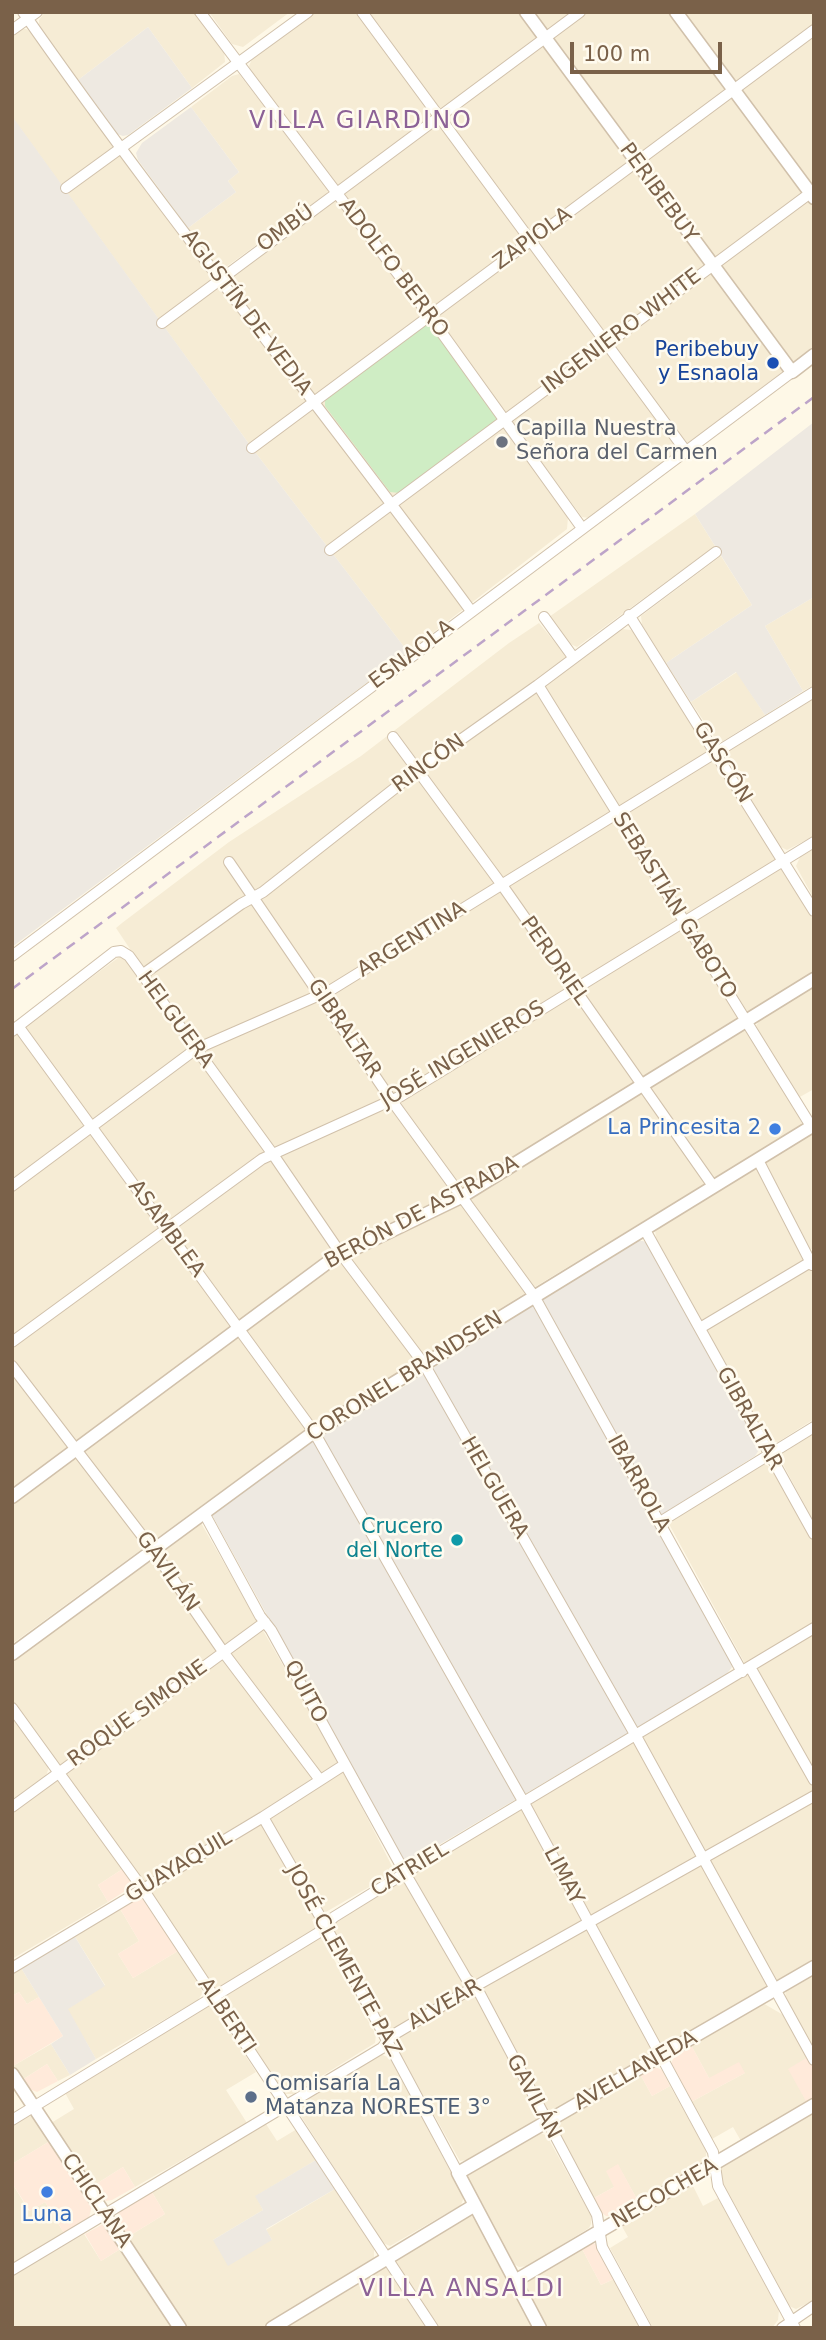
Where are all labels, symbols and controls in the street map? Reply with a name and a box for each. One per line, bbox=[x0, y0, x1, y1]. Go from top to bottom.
scale bar bbox=[574, 28, 726, 72]
text: 100 m bbox=[583, 42, 650, 66]
district label: VILLA GIARDINO bbox=[251, 108, 471, 136]
street label: PERIBEBUY bbox=[613, 138, 703, 248]
street label: ADOLFO BERRO bbox=[333, 194, 453, 342]
street label: OMBÚ bbox=[253, 200, 319, 258]
street label: ZAPIOLA bbox=[489, 202, 577, 276]
street label: AGUSTÍN DE VEDIA bbox=[175, 225, 317, 401]
street label: INGENIERO WHITE bbox=[537, 264, 707, 400]
place label: Peribebuy y Esnaola bbox=[654, 338, 759, 388]
marker: Peribebuy y Esnaola bbox=[765, 355, 781, 371]
place label: Capilla Nuestra Señora del Carmen bbox=[516, 417, 718, 467]
marker: Capilla Nuestra Señora del Carmen bbox=[494, 434, 510, 450]
street label: ESNAOLA bbox=[365, 615, 459, 695]
street label: GASCÓN bbox=[687, 718, 757, 808]
street label: RINCÓN bbox=[388, 729, 470, 799]
street label: SEBASTIÁN GABOTO bbox=[606, 808, 742, 1004]
street label: ARGENTINA bbox=[353, 897, 471, 983]
street label: PERDRIEL bbox=[514, 912, 594, 1010]
street label: HELGUERA bbox=[131, 967, 219, 1073]
street label: GIBRALTAR bbox=[302, 975, 386, 1083]
street label: JOSÉ INGENIEROS bbox=[376, 996, 550, 1114]
place label: La Princesita 2 bbox=[607, 1116, 761, 1142]
marker: La Princesita 2 bbox=[767, 1121, 783, 1137]
street label: BERÓN DE ASTRADA bbox=[321, 1151, 523, 1275]
street label: ASAMBLEA bbox=[122, 1175, 210, 1283]
street label: CORONEL BRANDSEN bbox=[302, 1306, 508, 1448]
street label: GIBRALTAR bbox=[710, 1363, 788, 1475]
street label: IBARROLA bbox=[601, 1431, 675, 1537]
street label: HELGUERA bbox=[455, 1432, 533, 1544]
place label: Crucero del Norte bbox=[346, 1515, 443, 1565]
street label: GAVILÁN bbox=[130, 1527, 204, 1617]
marker: Crucero del Norte bbox=[449, 1532, 465, 1548]
street label: ROQUE SIMONE bbox=[63, 1655, 213, 1773]
street label: QUITO bbox=[278, 1656, 332, 1728]
street label: GUAYAQUIL bbox=[121, 1825, 237, 1909]
street label: CATRIEL bbox=[367, 1837, 453, 1903]
street label: LIMAY bbox=[537, 1843, 589, 1909]
street label: JOSÉ CLEMENTE PAZ bbox=[280, 1861, 406, 2061]
street label: ALBERTI bbox=[192, 1973, 260, 2059]
street label: ALVEAR bbox=[404, 1974, 486, 2036]
street label: AVELLANEDA bbox=[570, 2026, 702, 2116]
street label: GAVILÁN bbox=[500, 2050, 566, 2144]
place label: Comisaría La Matanza NORESTE 3° bbox=[265, 2072, 491, 2122]
marker: Comisaría La Matanza NORESTE 3° bbox=[243, 2089, 259, 2105]
street label: CHICLANA bbox=[55, 2149, 137, 2253]
street label: NECOCHEA bbox=[607, 2154, 723, 2234]
marker: Luna bbox=[39, 2184, 55, 2200]
place label: Luna bbox=[22, 2203, 72, 2229]
district label: VILLA ANSALDI bbox=[361, 2276, 563, 2304]

